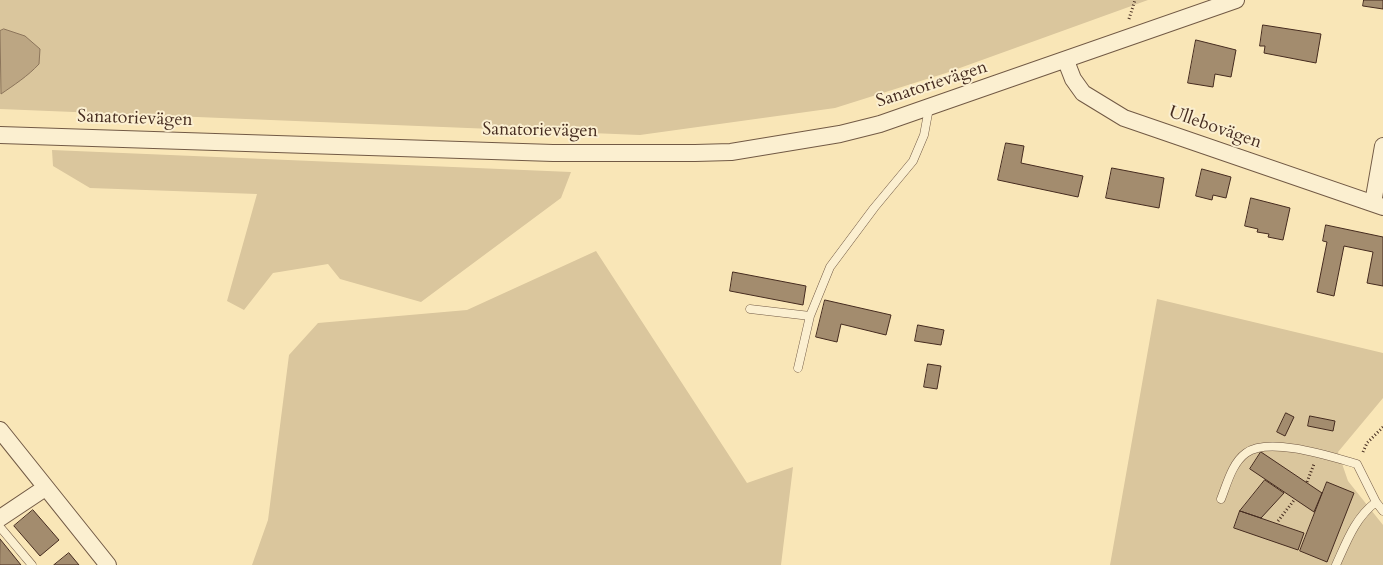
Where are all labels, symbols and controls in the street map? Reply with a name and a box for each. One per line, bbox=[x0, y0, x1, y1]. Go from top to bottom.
street label: Sanatorievägen bbox=[874, 57, 990, 113]
street label: Ullebovägen bbox=[1166, 102, 1264, 154]
street label: Sanatorievägen bbox=[77, 106, 193, 132]
street label: Sanatorievägen bbox=[482, 119, 598, 143]

